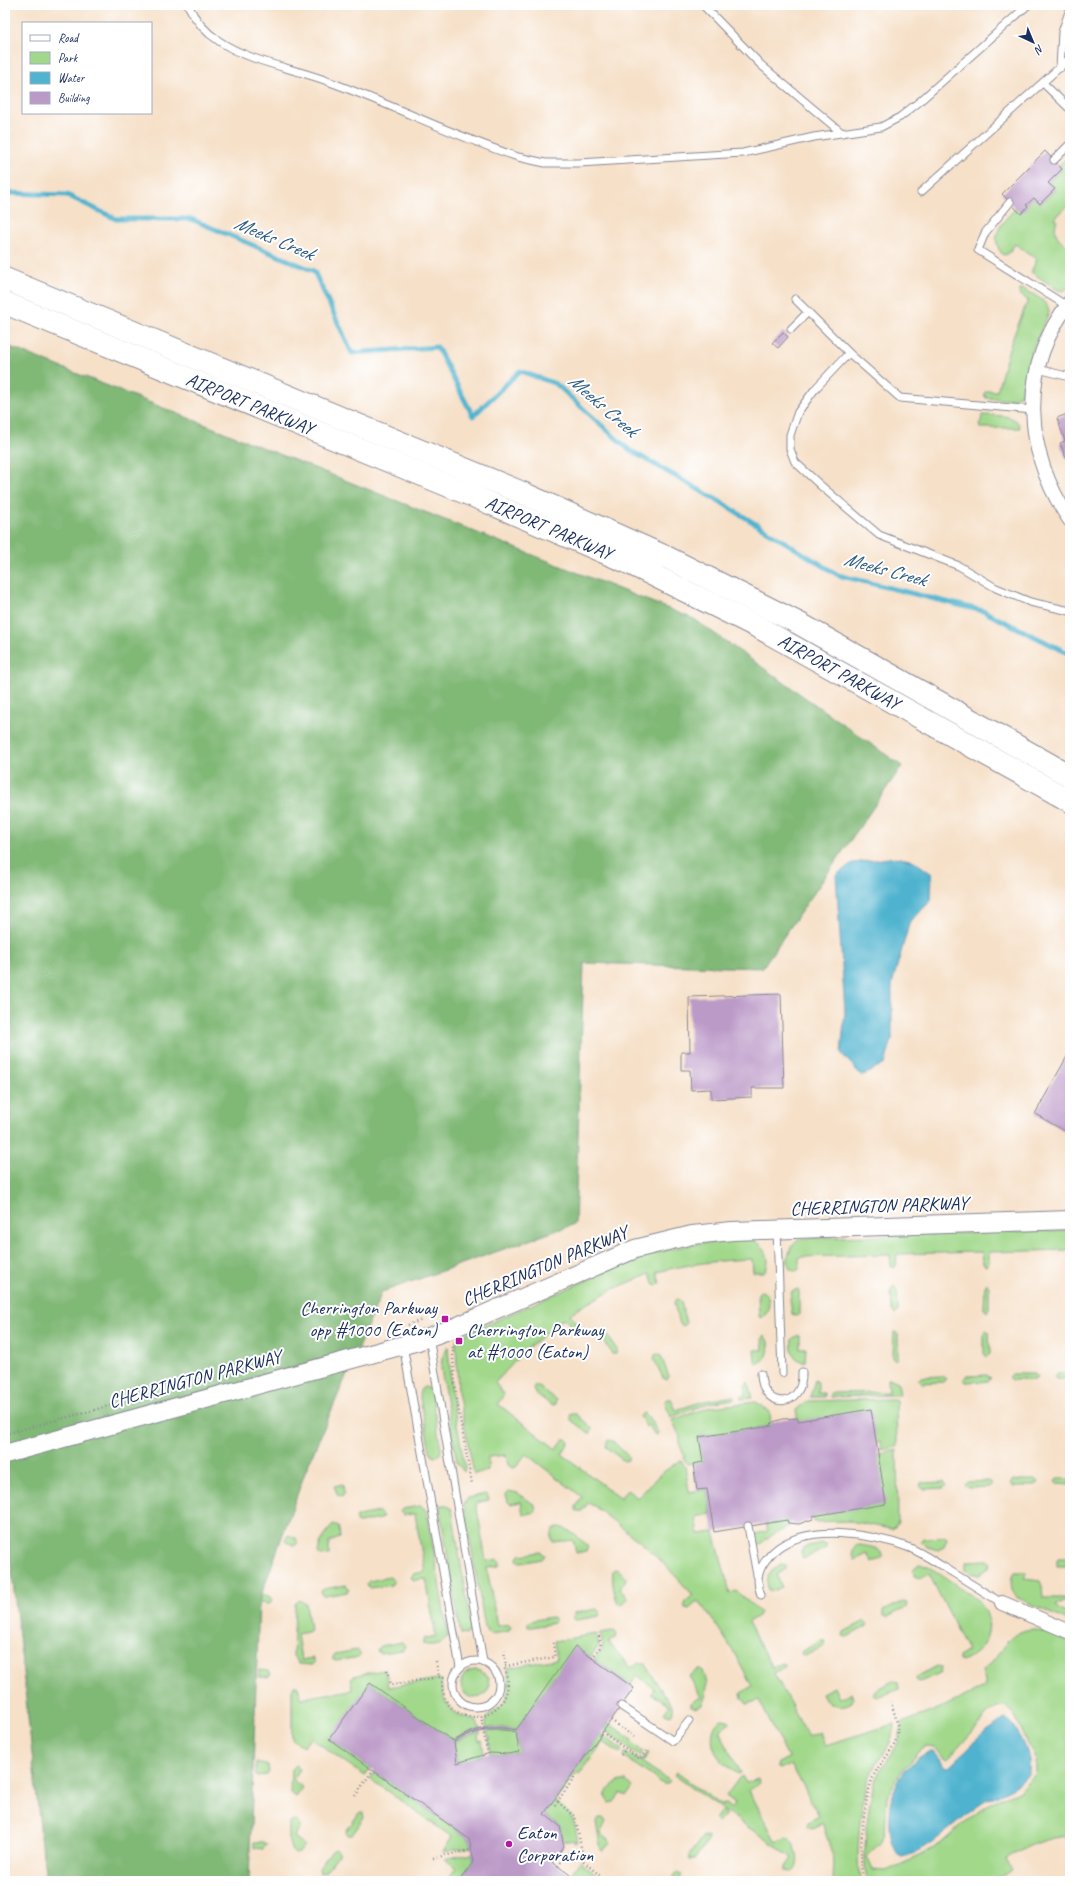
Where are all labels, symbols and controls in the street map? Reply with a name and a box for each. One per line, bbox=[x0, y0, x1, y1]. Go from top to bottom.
legend bbox=[22, 22, 152, 114]
north arrow bbox=[1013, 22, 1053, 62]
text: Road bbox=[58, 30, 80, 46]
text: N bbox=[1031, 42, 1047, 58]
text: Park bbox=[58, 50, 79, 66]
text: Water bbox=[58, 70, 86, 86]
text: Building bbox=[58, 90, 90, 106]
water label: Meeks Creek bbox=[231, 210, 321, 267]
street label: AIRPORT PARKWAY bbox=[183, 367, 320, 441]
water label: Meeks Creek bbox=[563, 368, 646, 444]
street label: AIRPORT PARKWAY bbox=[482, 490, 618, 567]
water label: Meeks Creek bbox=[841, 546, 932, 593]
street label: AIRPORT PARKWAY bbox=[774, 629, 906, 717]
street label: CHERRINGTON PARKWAY bbox=[790, 1191, 972, 1221]
street label: CHERRINGTON PARKWAY bbox=[459, 1219, 635, 1312]
place label: Cherrington Parkway opp #1000 (Eaton) bbox=[300, 1296, 439, 1342]
marker: Cherrington Parkway opp #1000 (Eaton) bbox=[440, 1314, 450, 1324]
place label: Cherrington Parkway at #1000 (Eaton) bbox=[467, 1318, 605, 1364]
marker: Cherrington Parkway at #1000 (Eaton) bbox=[454, 1336, 464, 1346]
street label: CHERRINGTON PARKWAY bbox=[106, 1344, 287, 1414]
place label: Eaton Corporation bbox=[517, 1821, 594, 1867]
marker: Eaton Corporation bbox=[504, 1839, 514, 1849]

